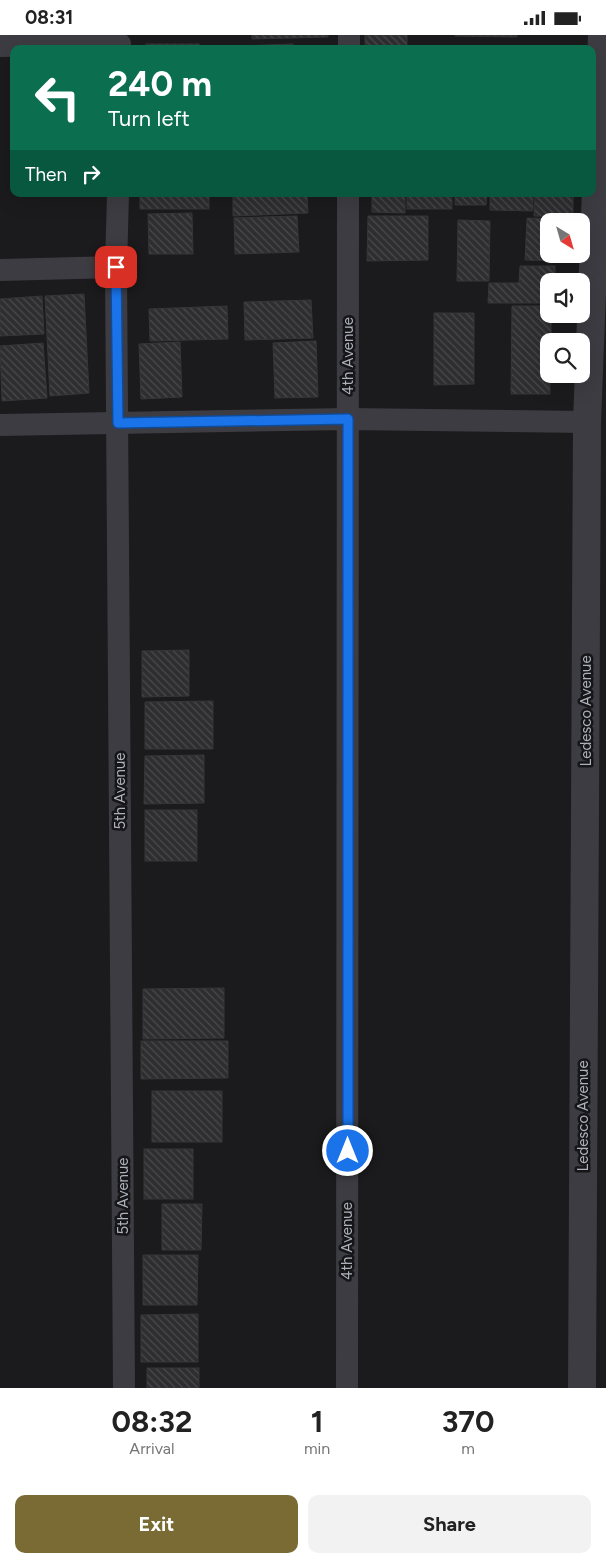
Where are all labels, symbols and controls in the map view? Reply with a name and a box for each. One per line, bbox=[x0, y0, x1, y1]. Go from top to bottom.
text: 08:31 bbox=[25, 6, 73, 29]
text: 240 m bbox=[108, 63, 212, 105]
icon: left bbox=[25, 65, 90, 130]
text: Turn left bbox=[108, 105, 190, 132]
icon: right bbox=[77, 160, 105, 188]
text: Then bbox=[25, 163, 67, 186]
north arrow bbox=[540, 213, 590, 263]
map controls bbox=[540, 213, 590, 383]
pin bbox=[95, 246, 137, 288]
icon: arrive bbox=[102, 253, 130, 281]
button: sound bbox=[540, 273, 590, 323]
street label: 4th Avenue bbox=[339, 317, 357, 395]
button: search bbox=[540, 333, 590, 383]
street label: Ledesco Avenue bbox=[577, 655, 595, 767]
street label: 5th Avenue bbox=[111, 752, 129, 830]
street label: Ledesco Avenue bbox=[574, 1060, 592, 1172]
position arrow bbox=[321, 1124, 373, 1176]
street label: 5th Avenue bbox=[114, 1157, 132, 1235]
street label: 4th Avenue bbox=[338, 1202, 356, 1280]
text: 08:32 bbox=[112, 1403, 192, 1440]
text: 1 bbox=[311, 1403, 323, 1440]
text: 370 bbox=[442, 1403, 494, 1440]
text: Arrival bbox=[129, 1439, 175, 1458]
text: min bbox=[304, 1439, 330, 1458]
text: m bbox=[461, 1439, 475, 1458]
button: Exit bbox=[15, 1495, 298, 1553]
button: Share bbox=[308, 1495, 591, 1553]

